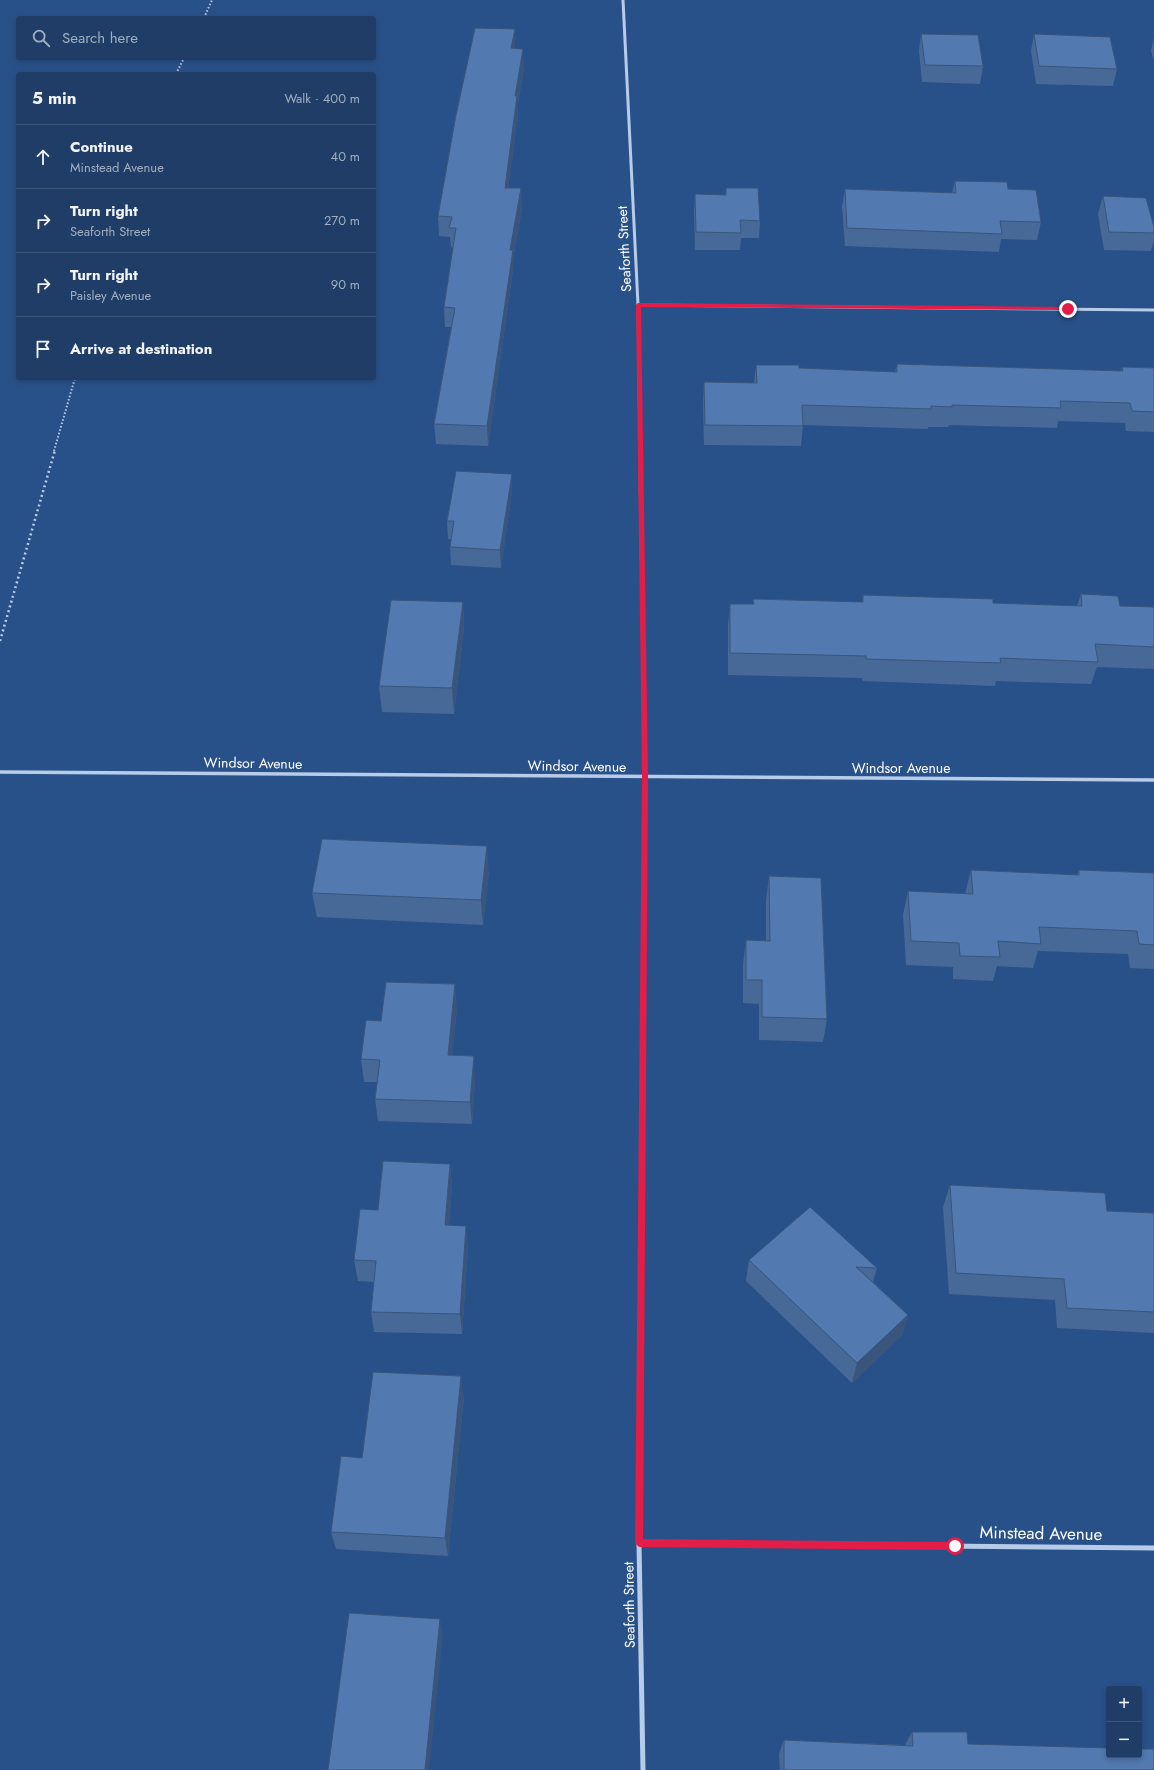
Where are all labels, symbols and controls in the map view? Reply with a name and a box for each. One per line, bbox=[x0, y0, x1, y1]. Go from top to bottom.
search box bbox=[16, 16, 376, 60]
icon: search bbox=[30, 27, 52, 49]
text: Search here bbox=[62, 27, 138, 49]
text: 5 min bbox=[32, 86, 76, 110]
text: Walk · 400 m bbox=[285, 89, 360, 108]
text: Continue bbox=[70, 136, 133, 158]
icon: ahead bbox=[32, 146, 54, 168]
text: 40 m bbox=[331, 147, 360, 166]
text: Minstead Avenue bbox=[70, 158, 164, 177]
text: Turn right bbox=[70, 200, 138, 222]
street label: Seaforth Street bbox=[612, 205, 636, 293]
icon: right bbox=[32, 210, 54, 232]
text: 270 m bbox=[324, 211, 360, 230]
text: Seaforth Street bbox=[70, 222, 150, 241]
text: Turn right bbox=[70, 264, 138, 286]
icon: right bbox=[32, 274, 54, 296]
text: 90 m bbox=[331, 275, 360, 294]
text: Paisley Avenue bbox=[70, 286, 151, 305]
route end bbox=[1059, 300, 1077, 318]
icon: arrive bbox=[32, 338, 54, 360]
text: Arrive at destination bbox=[70, 338, 212, 360]
street label: Windsor Avenue bbox=[203, 752, 303, 774]
street label: Windsor Avenue bbox=[527, 755, 627, 777]
street label: Windsor Avenue bbox=[852, 758, 950, 778]
street label: Minstead Avenue bbox=[979, 1520, 1103, 1546]
route start bbox=[946, 1537, 964, 1555]
street label: Seaforth Street bbox=[618, 1561, 640, 1648]
map controls bbox=[1106, 1686, 1142, 1758]
button: + bbox=[1106, 1686, 1142, 1722]
button: − bbox=[1106, 1722, 1142, 1758]

